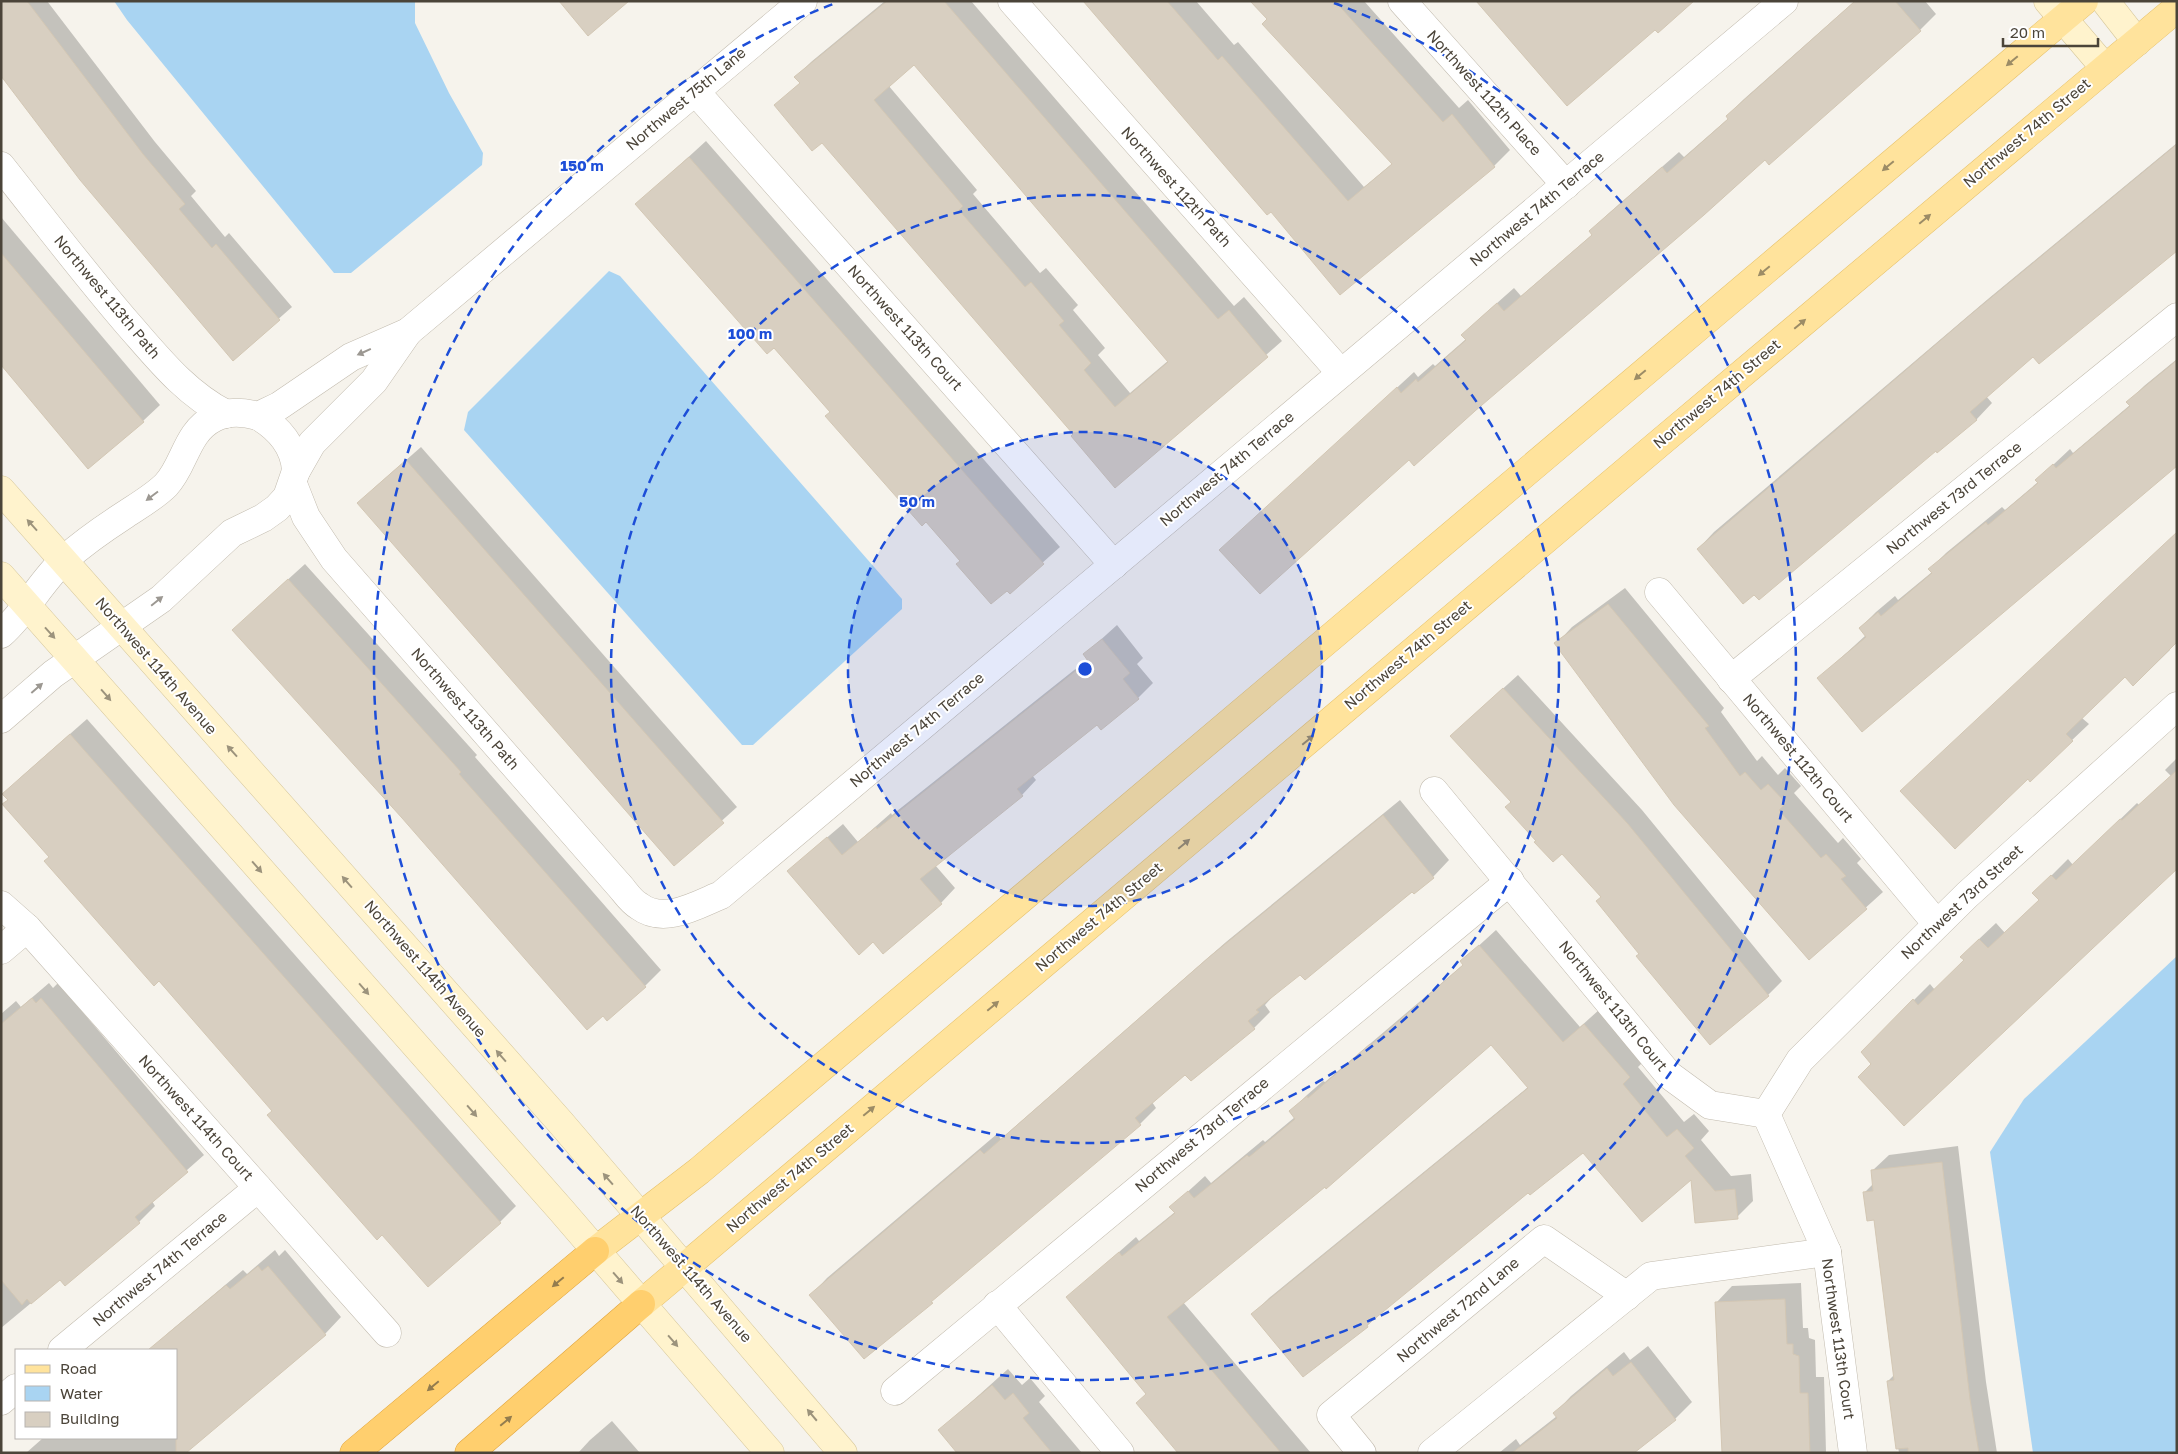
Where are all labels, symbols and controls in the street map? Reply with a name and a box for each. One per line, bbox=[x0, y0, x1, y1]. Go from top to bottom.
scale bar bbox=[2003, 15, 2098, 47]
text: 20 m bbox=[2010, 23, 2045, 41]
street label: Northwest 112th Place bbox=[1424, 26, 1546, 159]
street label: Northwest 75th Lane bbox=[622, 43, 749, 154]
one-way arrow bbox=[2006, 55, 2018, 66]
street label: Northwest 74th Street bbox=[1959, 74, 2094, 191]
street label: Northwest 112th Path bbox=[1118, 123, 1235, 250]
street label: Northwest 74th Terrace bbox=[1466, 147, 1607, 270]
text: 150 m bbox=[560, 156, 604, 174]
one-way arrow bbox=[1882, 160, 1895, 171]
one-way arrow bbox=[1918, 214, 1931, 225]
street label: Northwest 113th Path bbox=[51, 231, 165, 362]
street label: Northwest 113th Court bbox=[845, 261, 967, 394]
one-way arrow bbox=[1757, 265, 1770, 276]
one-way arrow bbox=[1794, 318, 1806, 330]
text: 100 m bbox=[728, 324, 772, 342]
street label: Northwest 74th Street bbox=[1649, 335, 1784, 452]
one-way arrow bbox=[357, 348, 371, 356]
one-way arrow bbox=[1633, 370, 1646, 381]
street label: Northwest 74th Terrace bbox=[1156, 407, 1297, 530]
street label: Northwest 73rd Terrace bbox=[1882, 437, 2025, 557]
one-way arrow bbox=[146, 491, 159, 502]
text: 50 m bbox=[899, 492, 935, 510]
one-way arrow bbox=[26, 520, 38, 532]
street label: Northwest 114th Avenue bbox=[92, 593, 221, 738]
one-way arrow bbox=[150, 596, 163, 607]
street label: Northwest 74th Street bbox=[1340, 596, 1475, 713]
one-way arrow bbox=[45, 626, 56, 639]
street label: Northwest 113th Path bbox=[408, 644, 524, 773]
centre of rings bbox=[1076, 660, 1094, 678]
street label: Northwest 74th Terrace bbox=[846, 668, 987, 791]
one-way arrow bbox=[30, 683, 43, 694]
one-way arrow bbox=[100, 689, 112, 701]
street label: Northwest 112th Court bbox=[1740, 689, 1858, 825]
one-way arrow bbox=[1301, 734, 1314, 745]
one-way arrow bbox=[226, 746, 238, 758]
one-way arrow bbox=[1177, 839, 1190, 850]
street label: Northwest 73rd Street bbox=[1897, 840, 2026, 962]
street label: Northwest 74th Street bbox=[1031, 858, 1166, 975]
one-way arrow bbox=[251, 860, 263, 872]
one-way arrow bbox=[342, 876, 353, 889]
street label: Northwest 114th Avenue bbox=[361, 896, 490, 1041]
street label: Northwest 113th Court bbox=[1556, 936, 1672, 1074]
one-way arrow bbox=[359, 982, 370, 995]
one-way arrow bbox=[987, 1001, 999, 1012]
one-way arrow bbox=[496, 1050, 507, 1063]
street label: Northwest 114th Court bbox=[135, 1051, 258, 1184]
street label: Northwest 73rd Terrace bbox=[1131, 1073, 1272, 1195]
one-way arrow bbox=[466, 1104, 478, 1116]
one-way arrow bbox=[863, 1106, 875, 1117]
street label: Northwest 74th Street bbox=[722, 1119, 857, 1236]
one-way arrow bbox=[603, 1172, 614, 1185]
street label: Northwest 114th Avenue bbox=[627, 1201, 756, 1346]
street label: Northwest 74th Terrace bbox=[89, 1207, 230, 1330]
street label: Northwest 72nd Lane bbox=[1393, 1253, 1522, 1366]
street label: Northwest 113th Court bbox=[1819, 1257, 1859, 1421]
one-way arrow bbox=[613, 1271, 624, 1284]
one-way arrow bbox=[551, 1277, 564, 1288]
one-way arrow bbox=[668, 1335, 679, 1348]
legend bbox=[15, 1349, 178, 1439]
text: Road bbox=[60, 1359, 97, 1377]
one-way arrow bbox=[427, 1381, 440, 1392]
text: Water bbox=[60, 1384, 103, 1402]
text: Building bbox=[60, 1409, 120, 1427]
one-way arrow bbox=[806, 1410, 818, 1422]
one-way arrow bbox=[499, 1416, 512, 1427]

